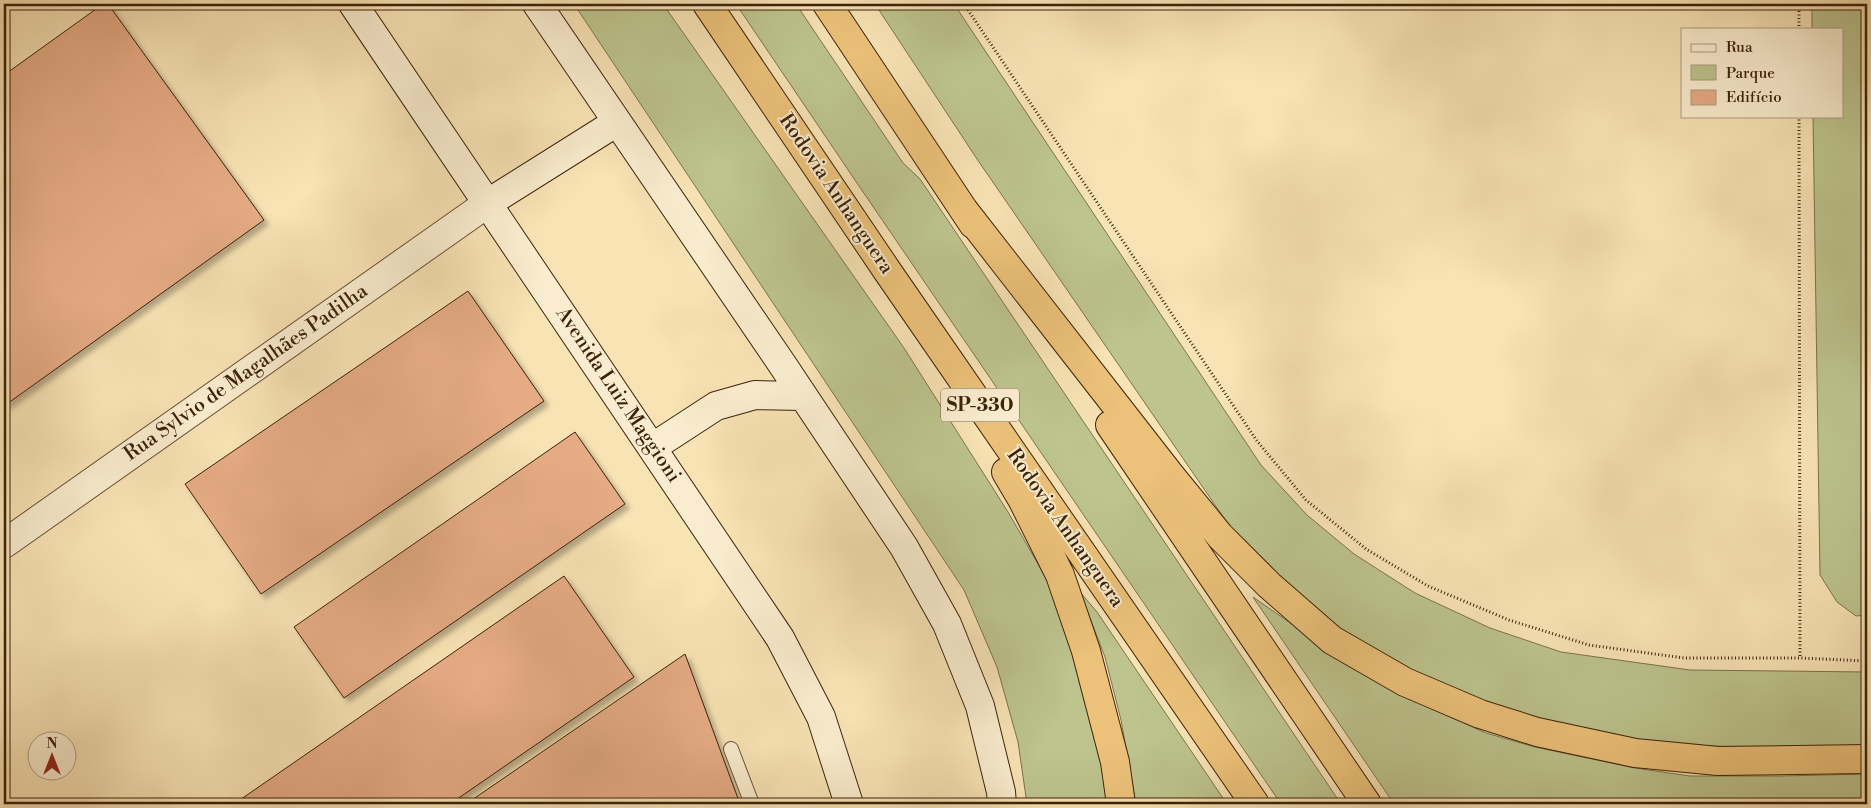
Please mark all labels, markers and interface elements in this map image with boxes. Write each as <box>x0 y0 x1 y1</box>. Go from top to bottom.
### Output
legend <box>1681 28 1844 118</box>
text: Rua <box>1726 38 1753 57</box>
text: Parque <box>1726 64 1775 83</box>
text: Edifício <box>1726 88 1782 107</box>
street label: Rodovia Anhanguera <box>773 109 899 280</box>
street label: Rua Sylvio de Magalhães Padilha <box>119 279 373 467</box>
street label: Avenida Luiz Maggioni <box>549 302 686 488</box>
road number: SP-330 <box>941 388 1019 422</box>
street label: Rodovia Anhanguera <box>1001 444 1130 613</box>
north arrow <box>28 730 78 780</box>
text: N <box>46 735 58 753</box>

